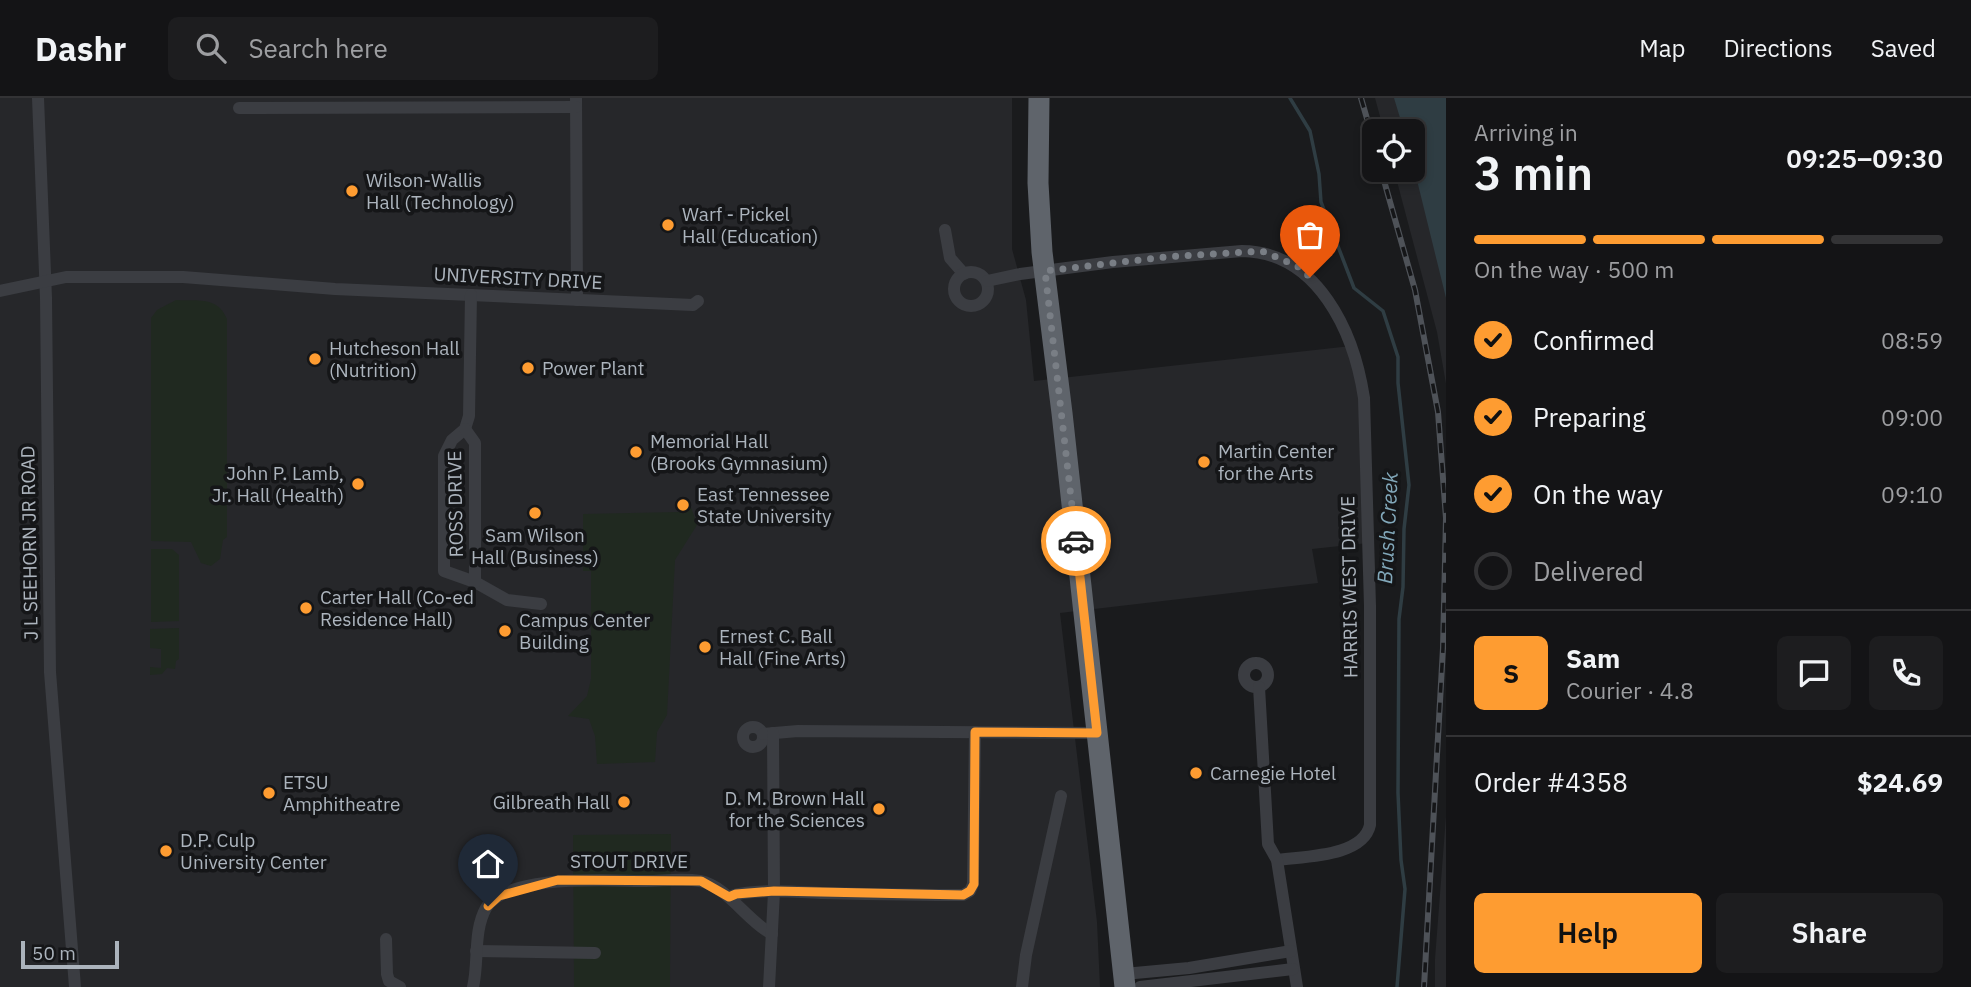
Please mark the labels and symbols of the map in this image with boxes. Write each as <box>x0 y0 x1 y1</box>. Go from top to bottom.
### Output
place label: Wilson-Wallis Hall (Technology) <box>366 168 515 214</box>
marker: Wilson-Wallis Hall (Technology) <box>344 183 360 199</box>
place label: Warf - Pickel Hall (Education) <box>682 202 818 248</box>
pin <box>1280 205 1340 277</box>
marker: Warf - Pickel Hall (Education) <box>660 217 676 233</box>
street label: UNIVERSITY DRIVE <box>433 262 603 294</box>
place label: Hutcheson Hall (Nutrition) <box>329 336 460 382</box>
marker: Hutcheson Hall (Nutrition) <box>307 351 323 367</box>
place label: Power Plant <box>542 356 644 380</box>
marker: Power Plant <box>520 360 536 376</box>
place label: Memorial Hall (Brooks Gymnasium) <box>650 429 828 475</box>
place label: Martin Center for the Arts <box>1218 439 1334 485</box>
marker: Memorial Hall (Brooks Gymnasium) <box>628 444 644 460</box>
street label: J L SEEHORN JR ROAD <box>15 445 43 641</box>
street label: ROSS DRIVE <box>442 450 468 558</box>
marker: Martin Center for the Arts <box>1196 454 1212 470</box>
place label: John P. Lamb, Jr. Hall (Health) <box>212 461 344 507</box>
water label: Brush Creek <box>1370 470 1404 585</box>
marker: John P. Lamb, Jr. Hall (Health) <box>350 476 366 492</box>
place label: East Tennessee State University <box>697 482 832 528</box>
street label: HARRIS WEST DRIVE <box>1335 496 1363 678</box>
marker: East Tennessee State University <box>675 497 691 513</box>
marker: Sam Wilson Hall (Business) <box>527 505 543 521</box>
courier <box>1041 506 1111 576</box>
place label: Sam Wilson Hall (Business) <box>471 523 599 569</box>
place label: Carter Hall (Co-ed Residence Hall) <box>320 585 474 631</box>
marker: Carter Hall (Co-ed Residence Hall) <box>298 600 314 616</box>
place label: Campus Center Building <box>519 608 650 654</box>
marker: Campus Center Building <box>497 623 513 639</box>
place label: Ernest C. Ball Hall (Fine Arts) <box>719 624 846 670</box>
marker: Ernest C. Ball Hall (Fine Arts) <box>697 639 713 655</box>
place label: Carnegie Hotel <box>1210 761 1336 785</box>
marker: Carnegie Hotel <box>1188 765 1204 781</box>
place label: ETSU Amphitheatre <box>283 770 400 816</box>
marker: ETSU Amphitheatre <box>261 785 277 801</box>
place label: D. M. Brown Hall for the Sciences <box>725 786 865 832</box>
place label: Gilbreath Hall <box>493 790 610 814</box>
marker: Gilbreath Hall <box>616 794 632 810</box>
marker: D. M. Brown Hall for the Sciences <box>871 801 887 817</box>
place label: D.P. Culp University Center <box>180 828 327 874</box>
pin <box>458 834 518 906</box>
marker: D.P. Culp University Center <box>158 843 174 859</box>
street label: STOUT DRIVE <box>570 849 688 873</box>
scale bar <box>21 938 119 970</box>

